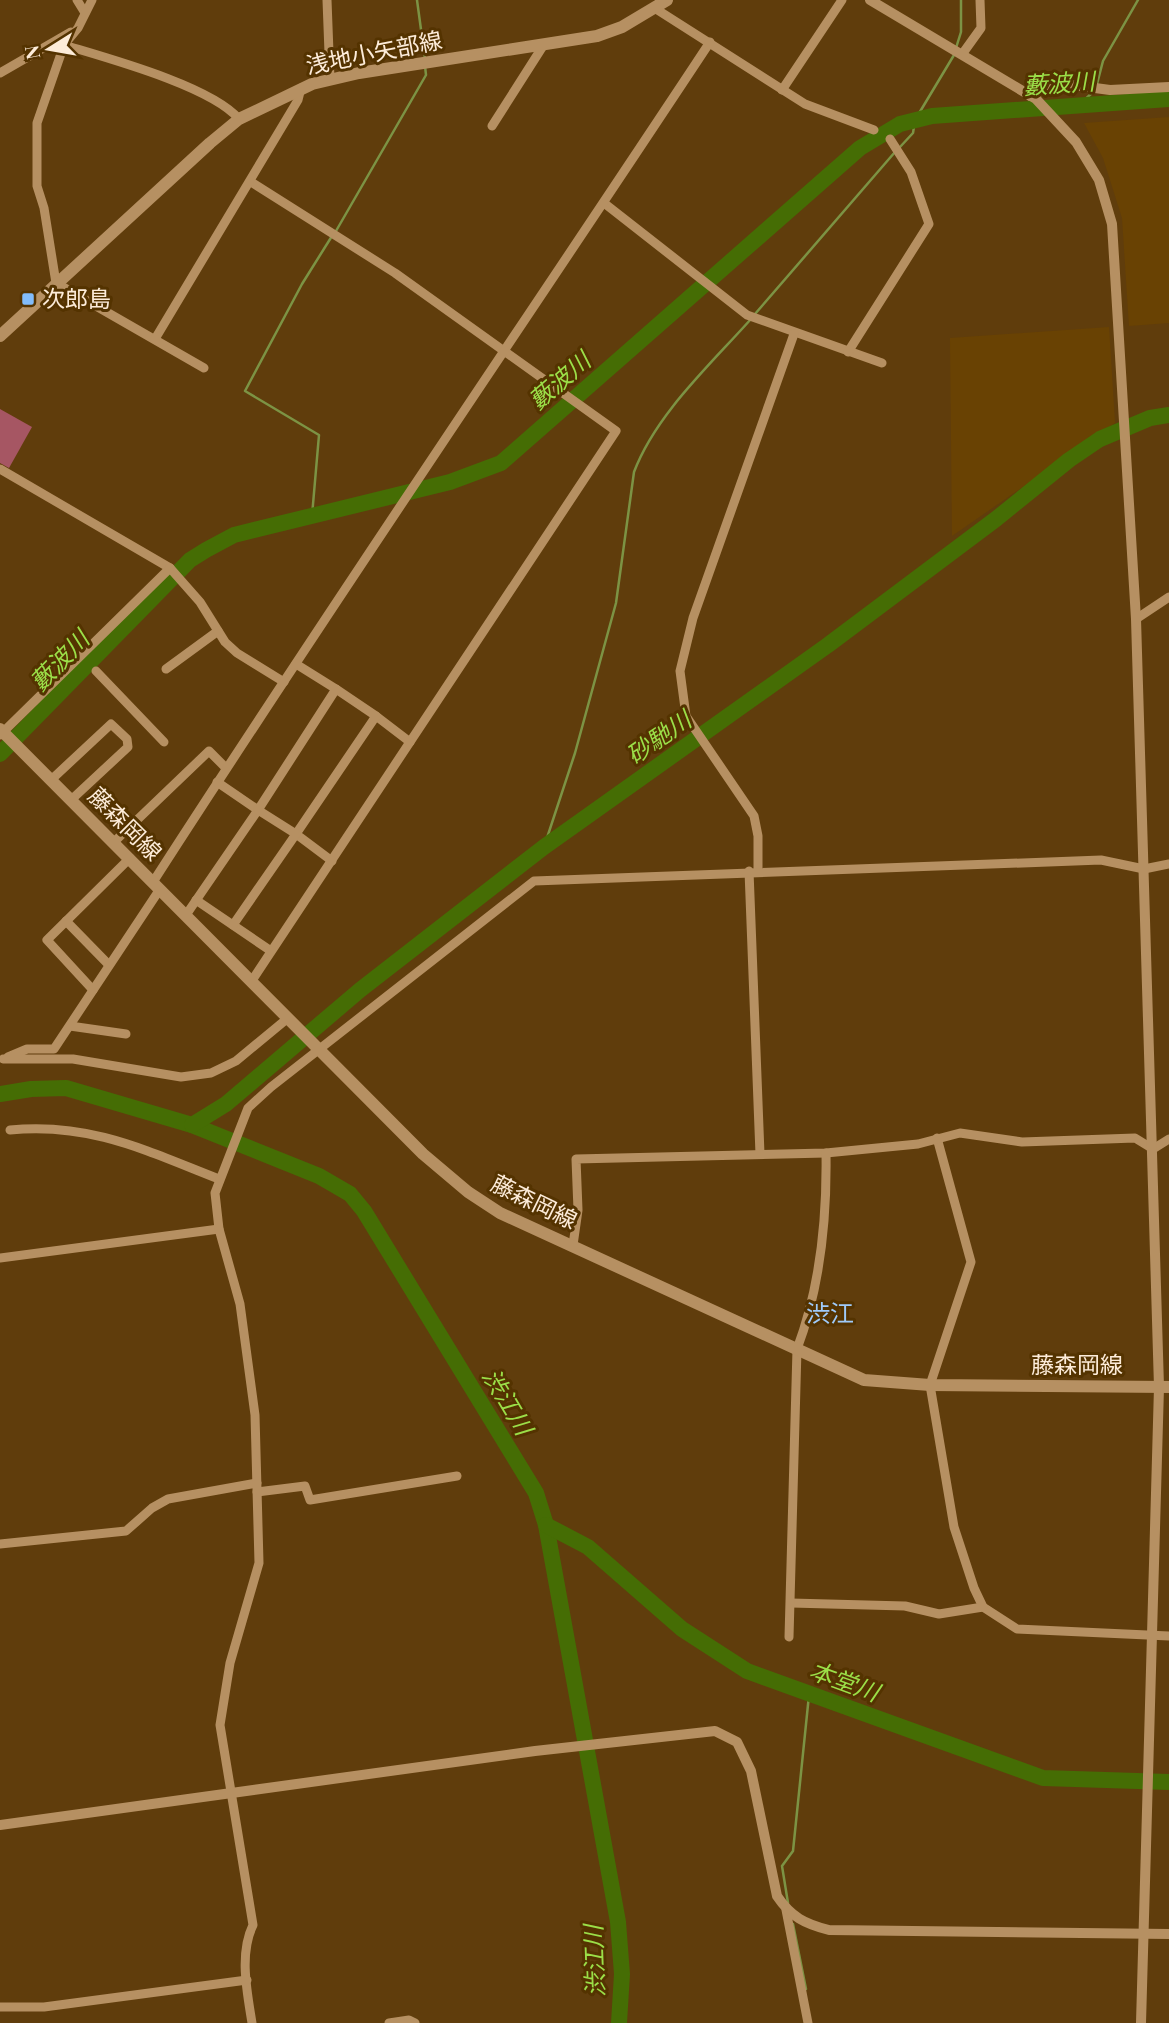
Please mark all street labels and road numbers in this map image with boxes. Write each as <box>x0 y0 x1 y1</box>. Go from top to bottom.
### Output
street label: 浅地小矢部線 <box>303 23 444 80</box>
street label: 藤森岡線 <box>83 779 170 866</box>
street label: 藤森岡線 <box>487 1167 583 1235</box>
street label: 藤森岡線 <box>1031 1348 1123 1379</box>

